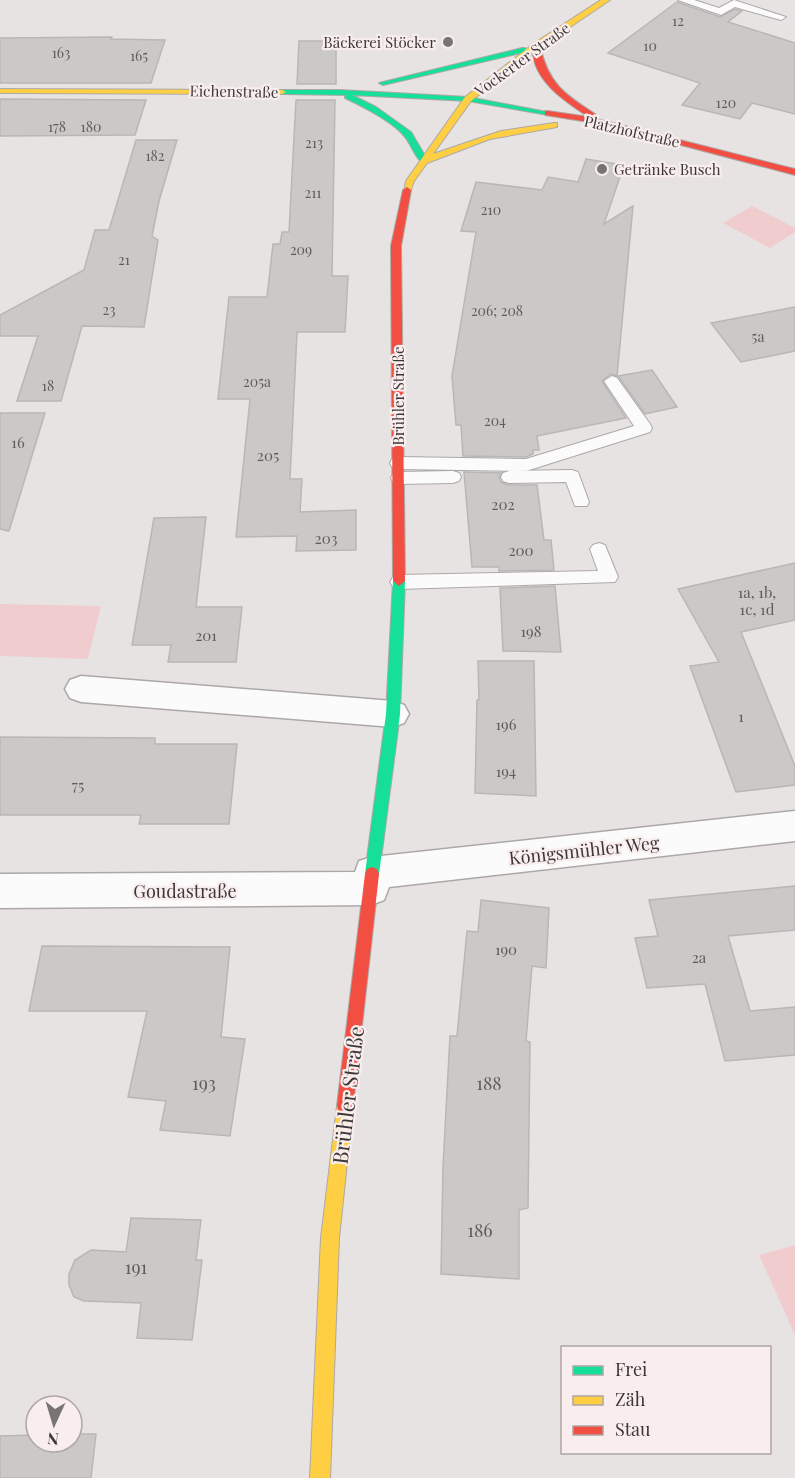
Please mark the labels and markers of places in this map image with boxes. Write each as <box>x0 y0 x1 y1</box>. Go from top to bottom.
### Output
place label: Bäckerei Stöcker <box>323 32 436 52</box>
marker: Bäckerei Stöcker <box>441 35 455 49</box>
place label: Getränke Busch <box>614 159 721 179</box>
marker: Getränke Busch <box>595 162 609 176</box>

